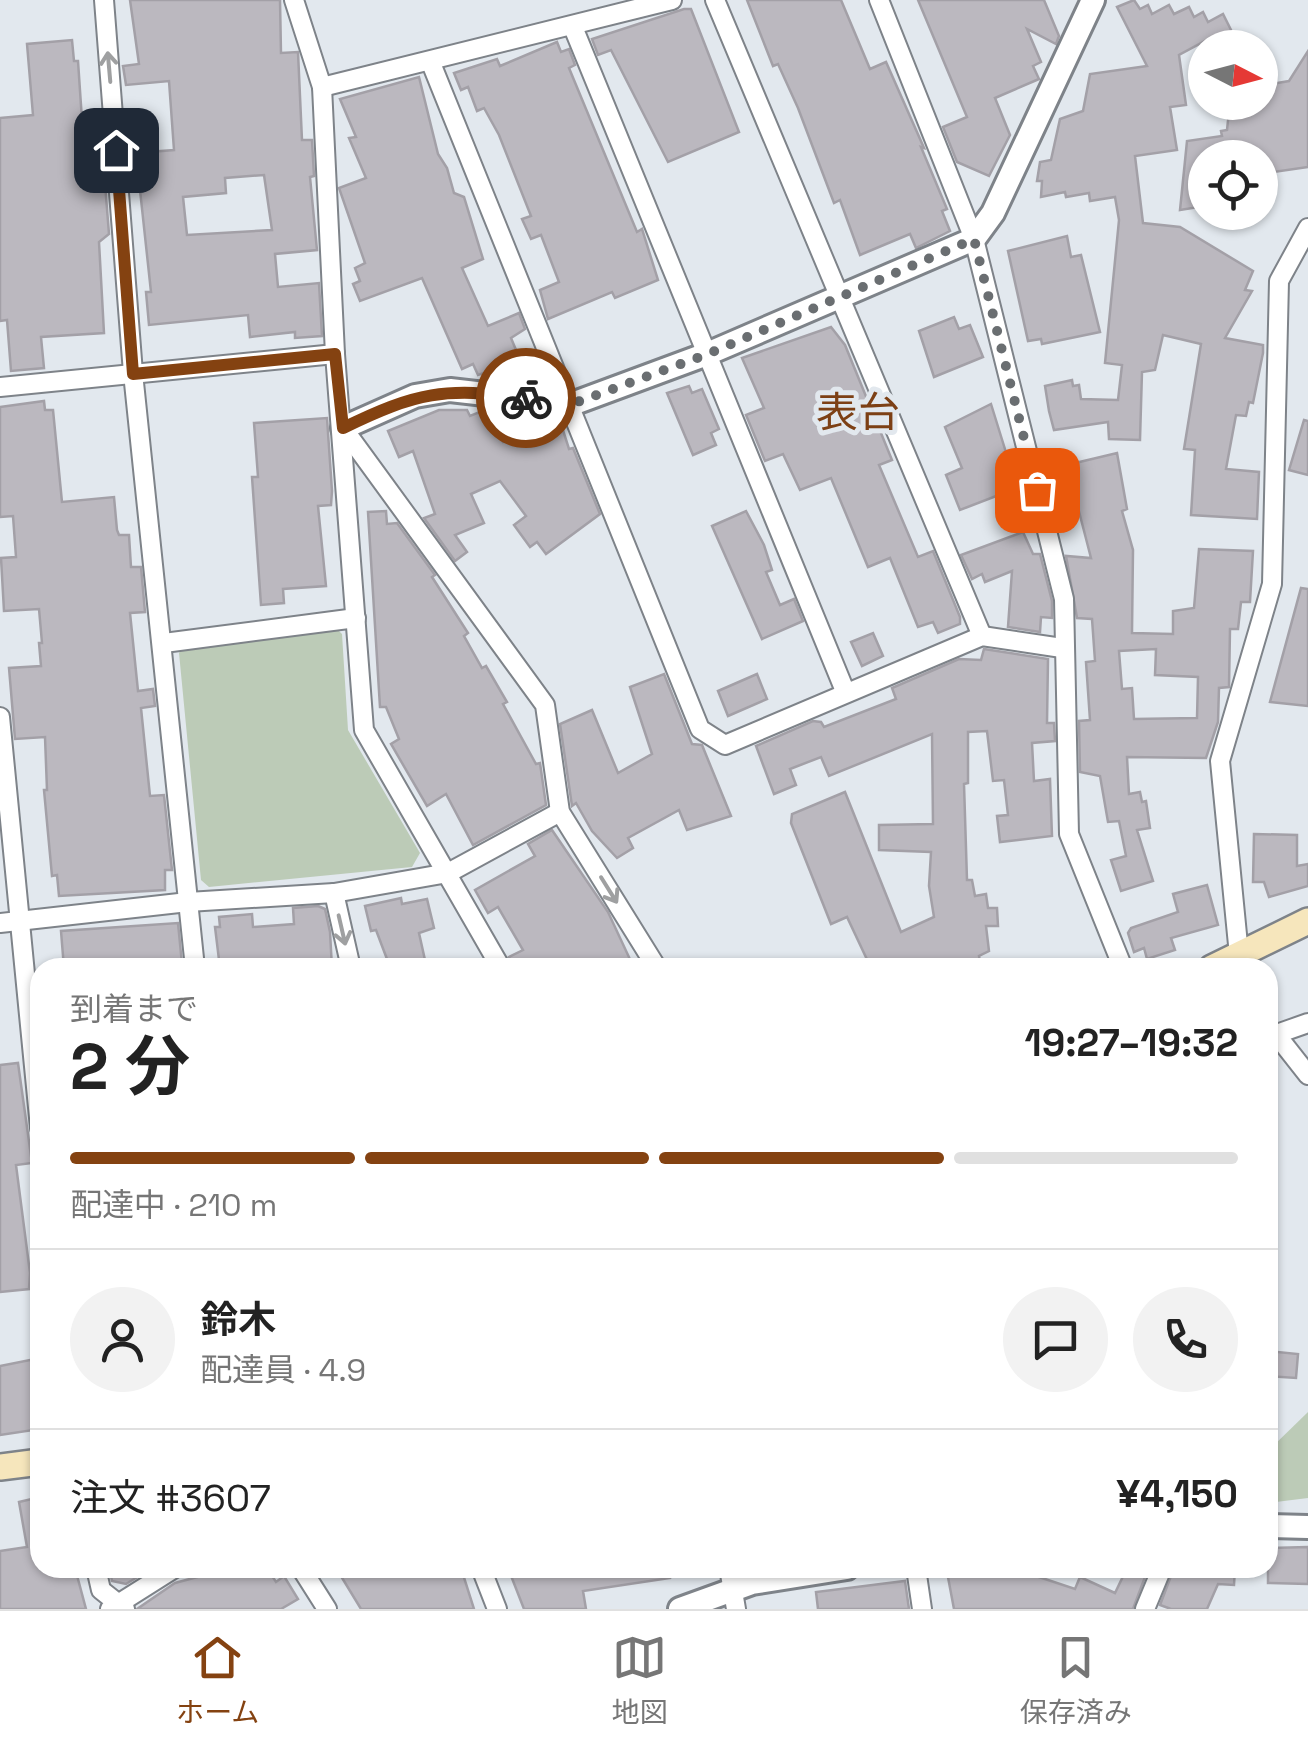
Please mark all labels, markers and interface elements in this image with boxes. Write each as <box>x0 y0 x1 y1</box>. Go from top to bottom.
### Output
north arrow <box>1188 30 1278 120</box>
map controls <box>1188 30 1278 230</box>
one-way arrow <box>99 51 118 83</box>
pin <box>74 108 159 193</box>
icon: home <box>89 123 144 178</box>
button: locate <box>1188 140 1278 230</box>
courier <box>476 348 576 448</box>
icon: bike <box>499 371 554 426</box>
district label: 表台 <box>816 386 900 439</box>
pin <box>995 448 1080 533</box>
icon: bag <box>1010 463 1065 518</box>
one-way arrow <box>598 875 619 904</box>
one-way arrow <box>334 913 352 945</box>
text: 到着まで <box>70 989 198 1029</box>
text: 19:27–19:32 <box>1025 1019 1238 1067</box>
text: 2 分 <box>70 1025 190 1108</box>
text: 配達中 · 210 m <box>70 1185 277 1225</box>
button: person <box>70 1287 175 1392</box>
button: chat <box>1003 1287 1108 1392</box>
button: phone <box>1133 1287 1238 1392</box>
text: 鈴木 <box>200 1296 276 1344</box>
text: 配達員 · 4.9 <box>200 1350 366 1390</box>
text: ¥4,150 <box>1116 1470 1238 1518</box>
text: 注文 #3607 <box>70 1474 271 1522</box>
tab: ホーム <box>176 1630 259 1730</box>
tab: 地図 <box>612 1630 668 1730</box>
tab: 保存済み <box>1020 1630 1132 1730</box>

